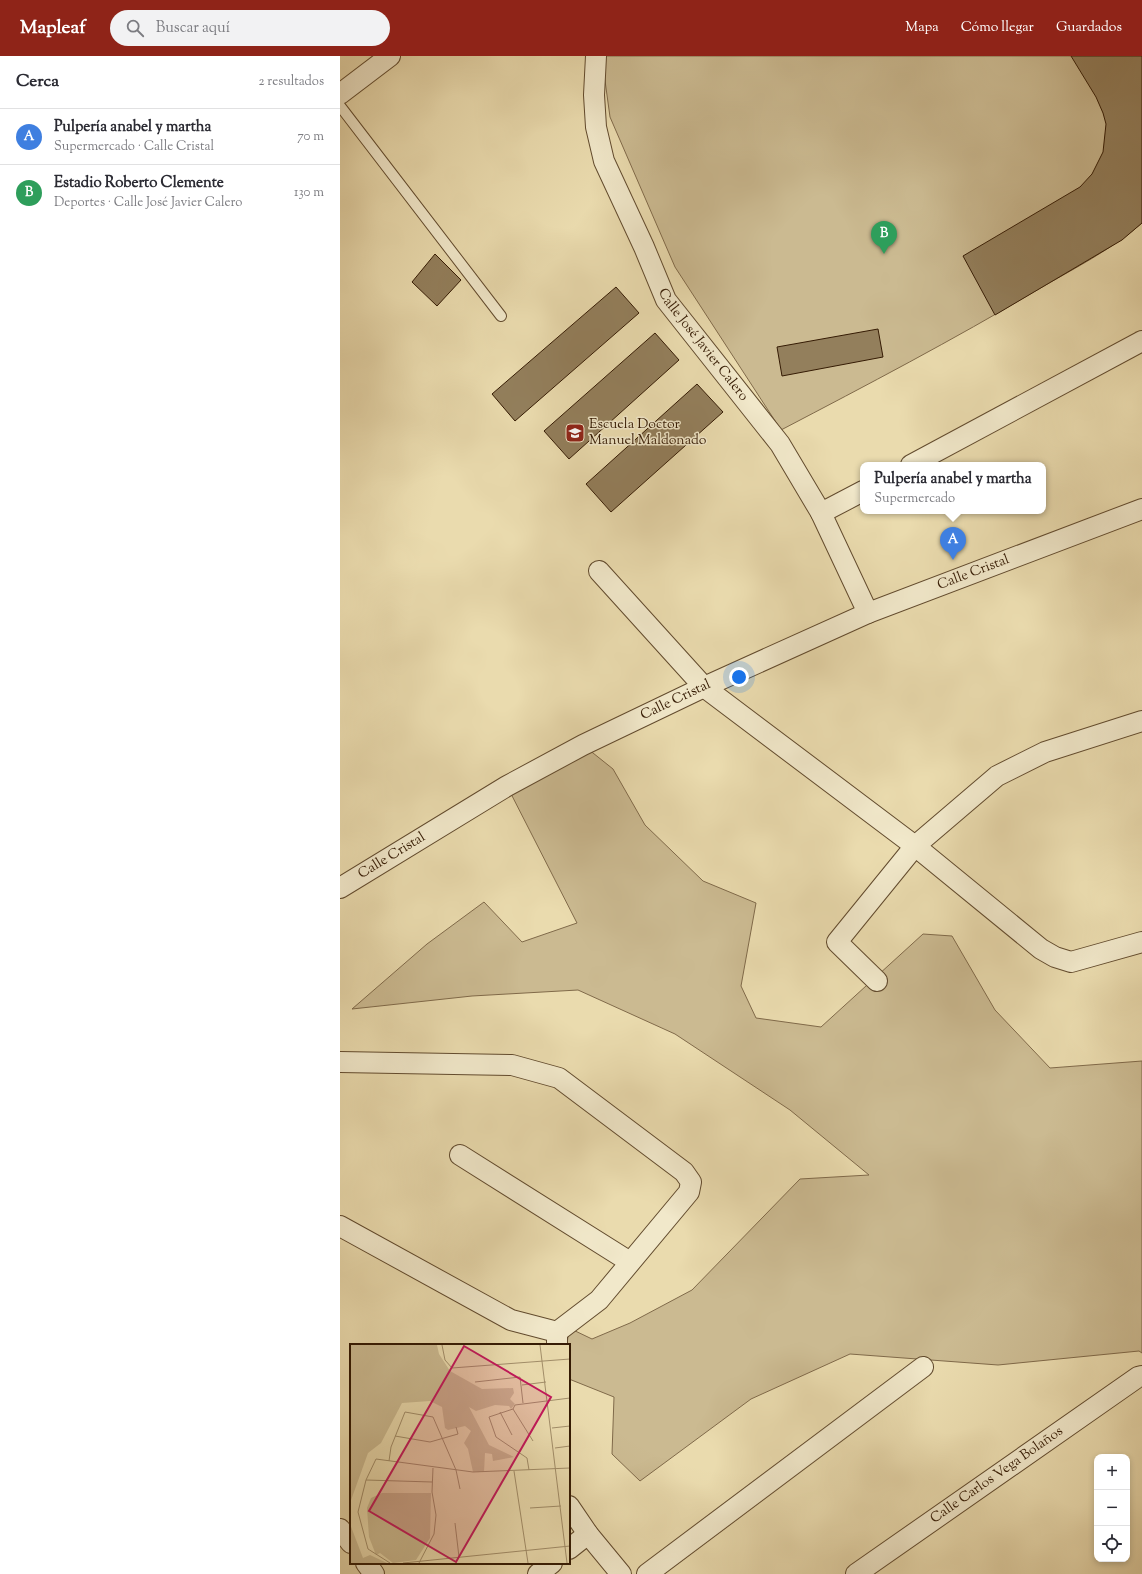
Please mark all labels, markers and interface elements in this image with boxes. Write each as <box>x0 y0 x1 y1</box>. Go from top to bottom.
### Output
search box <box>110 10 390 46</box>
text: Mapleaf <box>20 15 86 42</box>
icon: search <box>124 17 146 39</box>
text: Buscar aquí <box>156 18 230 39</box>
text: Mapa <box>905 18 939 38</box>
text: Cómo llegar <box>961 18 1034 38</box>
text: Guardados <box>1056 18 1122 38</box>
text: Cerca <box>16 70 59 94</box>
text: 2 resultados <box>258 73 324 91</box>
text: Pulpería anabel y martha <box>54 117 212 138</box>
text: A <box>24 128 34 146</box>
text: 70 m <box>297 128 324 146</box>
text: Supermercado · Calle Cristal <box>54 138 214 156</box>
text: Estadio Roberto Clemente <box>54 173 224 194</box>
text: B <box>25 184 33 202</box>
text: 130 m <box>294 184 324 202</box>
text: Deportes · Calle José Javier Calero <box>54 194 242 212</box>
pin: B <box>871 221 897 254</box>
street label: Calle José Javier Calero <box>652 285 753 406</box>
place label: Escuela Doctor Manuel Maldonado <box>589 415 707 451</box>
school or university icon: Escuela Doctor Manuel Maldonado <box>564 422 586 444</box>
popup <box>860 462 1046 514</box>
text: Pulpería anabel y martha <box>874 469 1032 490</box>
text: Supermercado <box>874 490 955 508</box>
pin: A <box>940 527 966 560</box>
street label: Calle Cristal <box>935 550 1013 596</box>
your location <box>729 667 749 687</box>
street label: Calle Cristal <box>637 675 714 726</box>
street label: Calle Cristal <box>355 828 430 884</box>
inset map <box>350 1344 570 1564</box>
street label: Calle Carlos Vega Bolaños <box>926 1422 1068 1529</box>
map controls <box>1094 1454 1130 1562</box>
button: + <box>1094 1454 1130 1490</box>
button: − <box>1094 1490 1130 1526</box>
button: locate <box>1094 1526 1130 1562</box>

